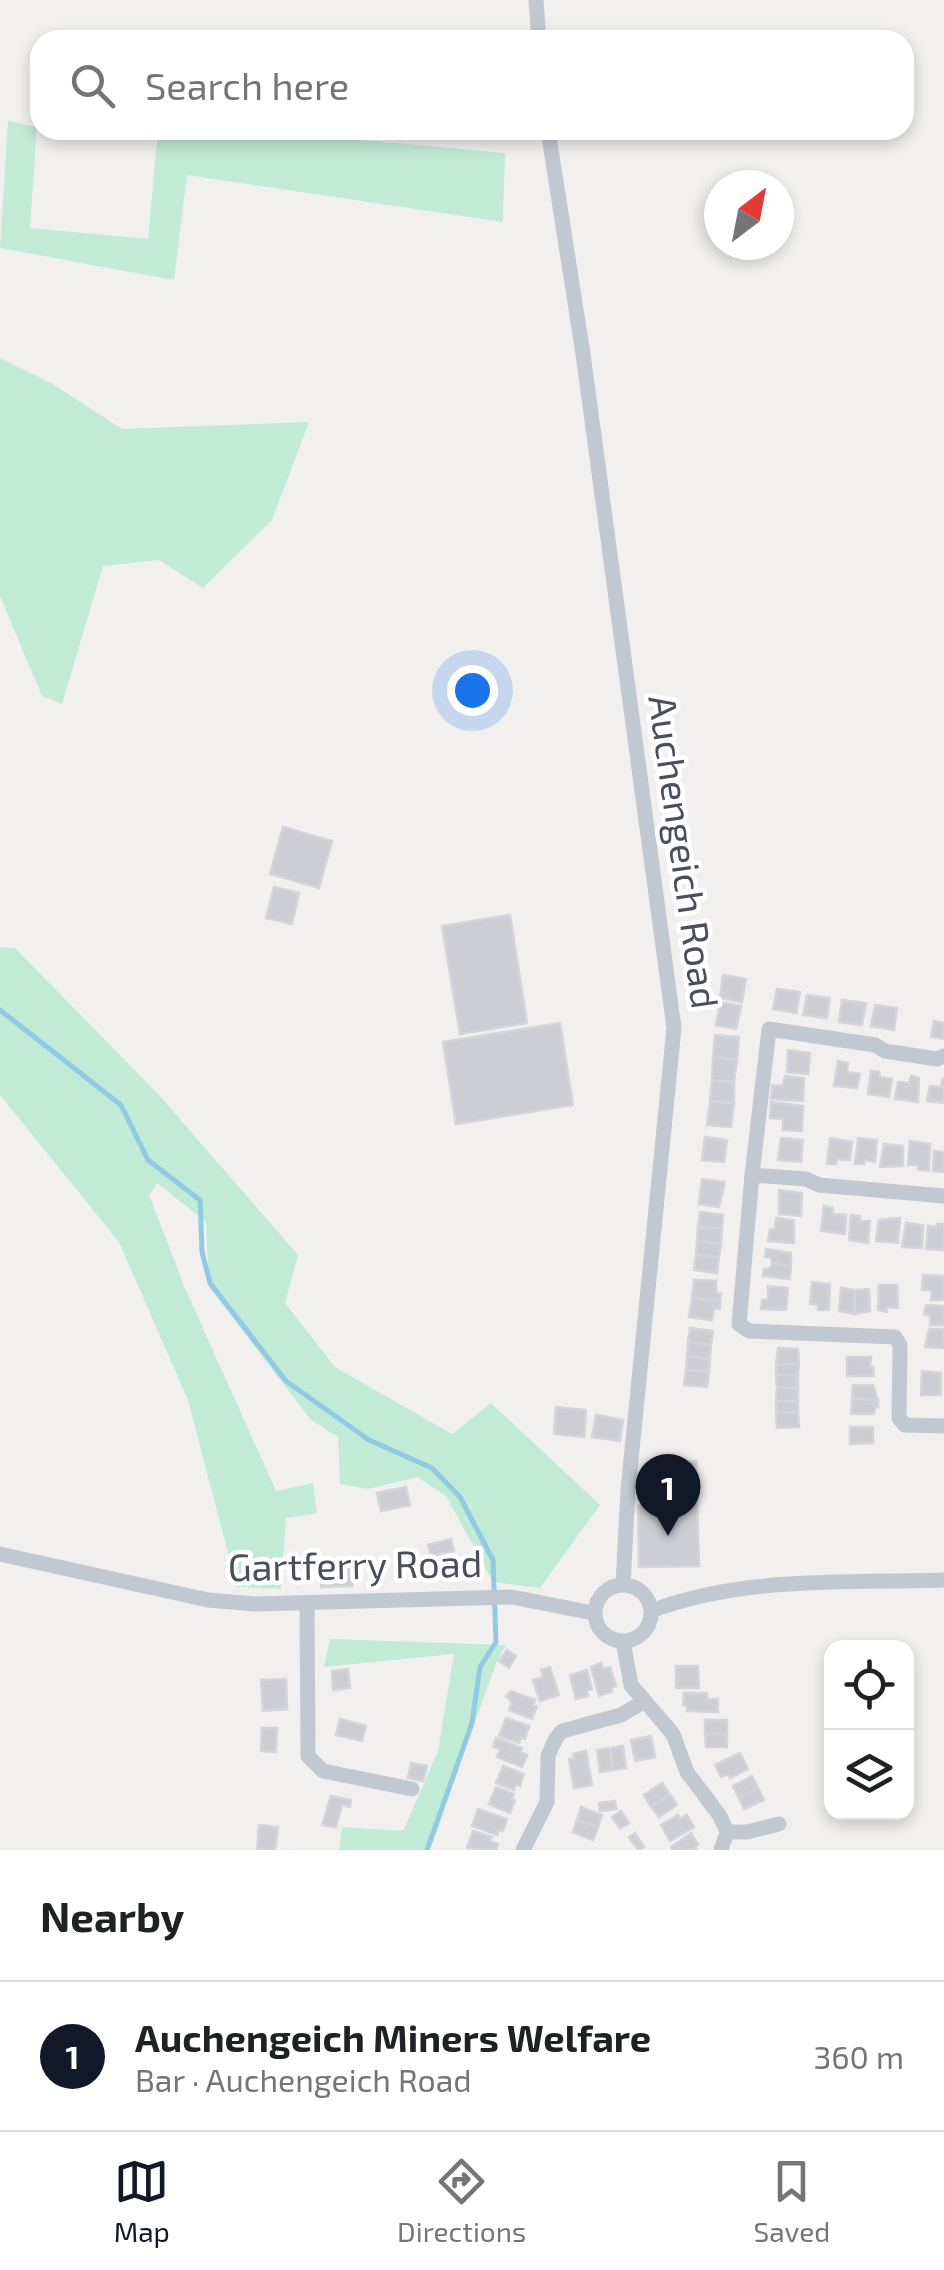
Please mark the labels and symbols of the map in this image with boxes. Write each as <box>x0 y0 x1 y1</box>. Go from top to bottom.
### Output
north arrow <box>704 170 794 260</box>
your location <box>447 665 498 716</box>
street label: Auchengeich Road <box>640 692 730 1011</box>
pin: 1 <box>636 1454 700 1536</box>
street label: Gartferry Road <box>227 1539 483 1589</box>

